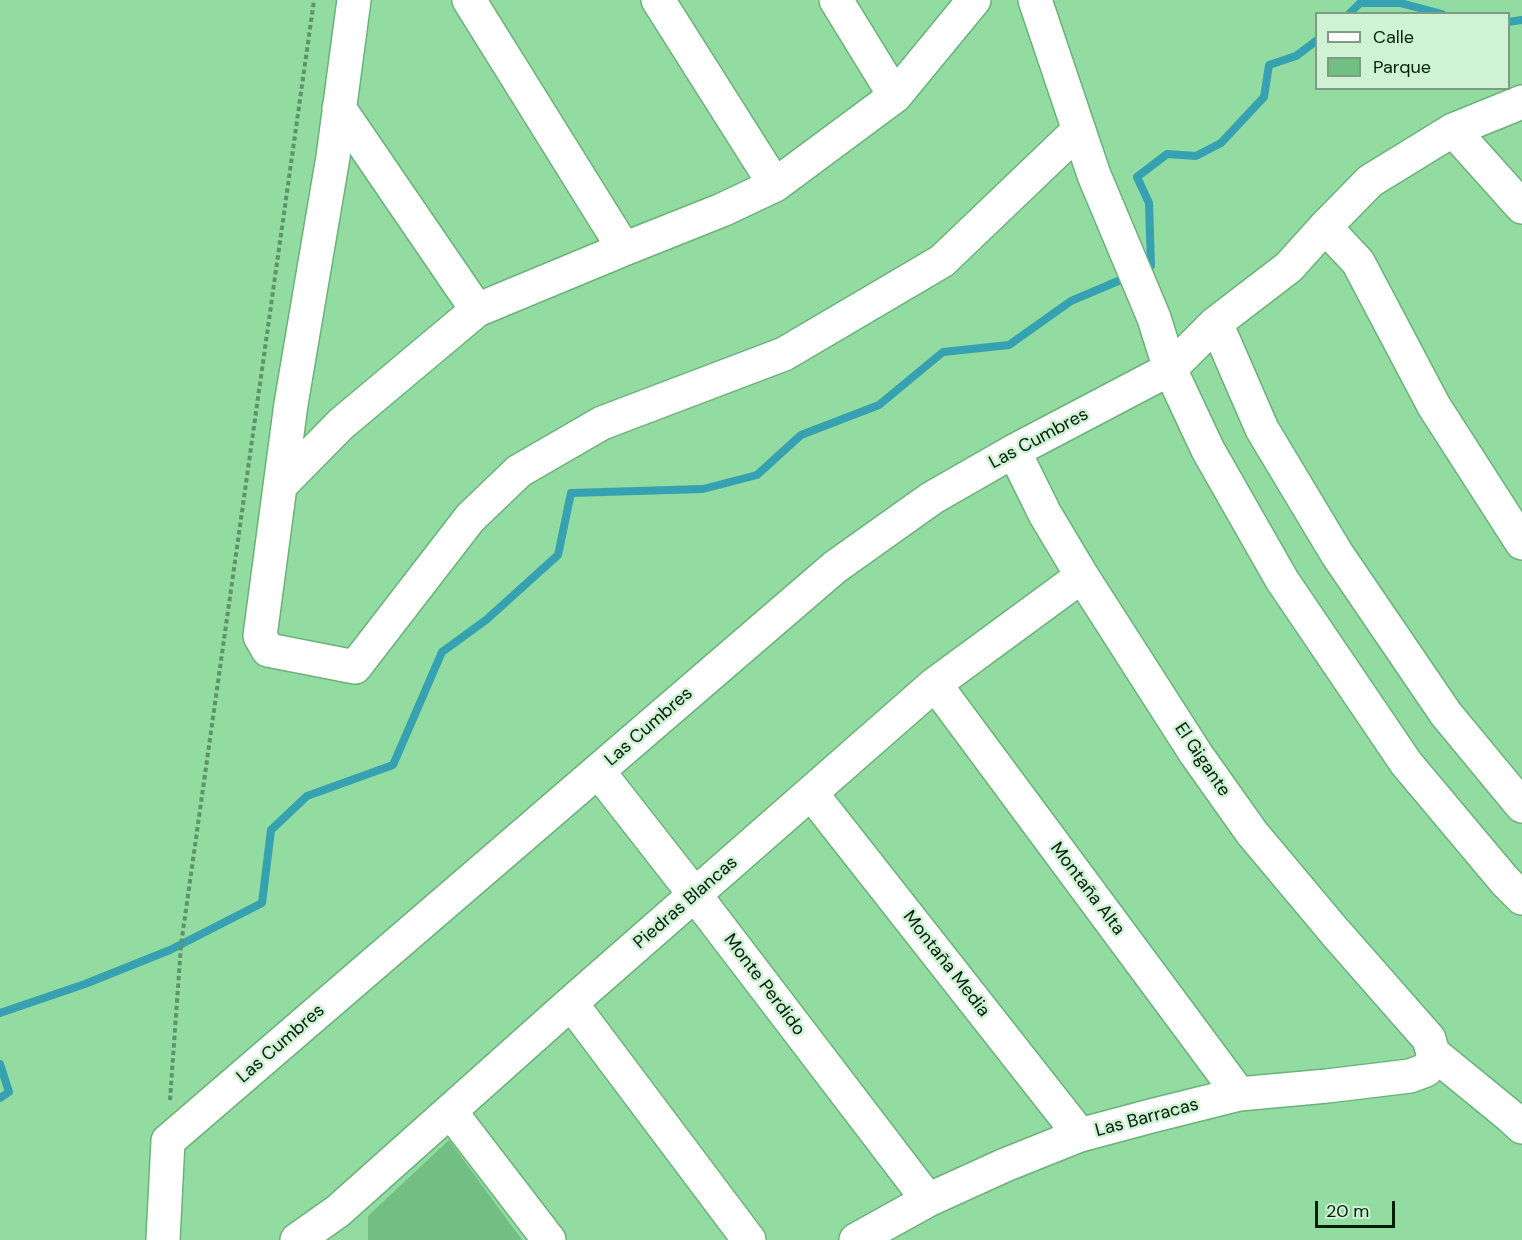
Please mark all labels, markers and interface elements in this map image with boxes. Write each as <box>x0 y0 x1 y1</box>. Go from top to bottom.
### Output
legend <box>1315 12 1510 90</box>
text: Calle <box>1373 25 1414 49</box>
text: Parque <box>1373 55 1431 79</box>
street label: Las Cumbres <box>986 404 1092 474</box>
street label: Las Cumbres <box>601 683 697 771</box>
street label: El Gigante <box>1170 719 1234 801</box>
street label: Montaña Alta <box>1045 838 1129 940</box>
street label: Piedras Blancas <box>630 852 742 954</box>
street label: Montaña Media <box>898 907 994 1021</box>
street label: Monte Perdido <box>719 930 809 1040</box>
street label: Las Cumbres <box>233 1000 329 1088</box>
street label: Las Barracas <box>1093 1094 1201 1142</box>
scale bar <box>1318 1189 1398 1227</box>
text: 20 m <box>1326 1199 1369 1223</box>

